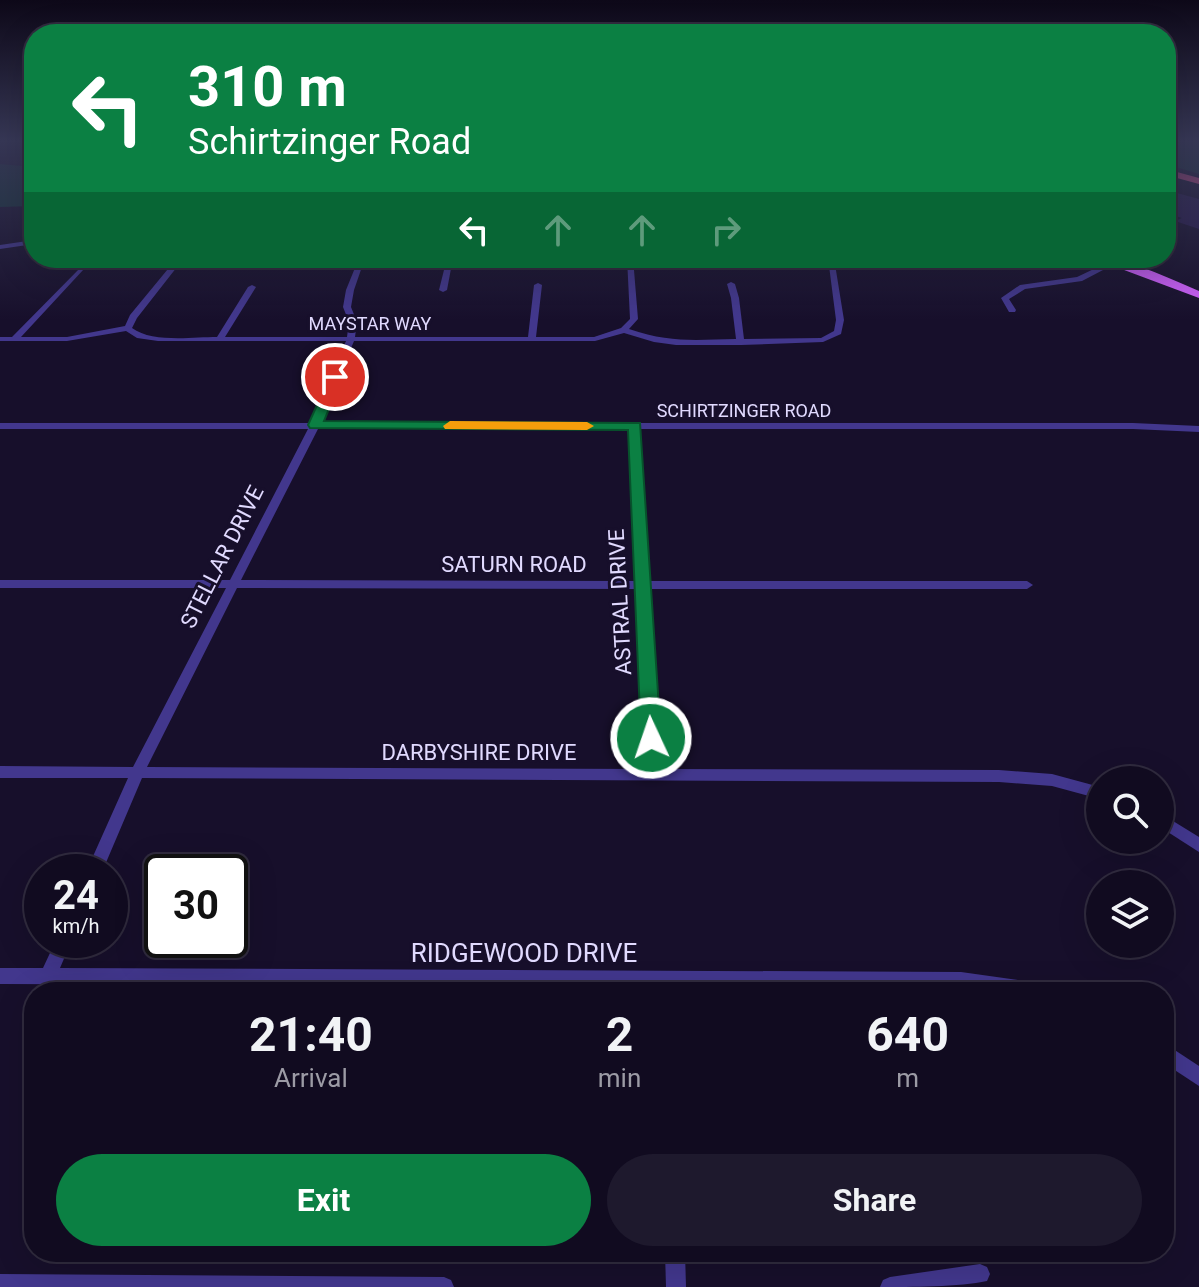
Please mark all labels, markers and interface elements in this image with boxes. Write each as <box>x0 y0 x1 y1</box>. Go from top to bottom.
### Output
text: 310 m <box>188 54 347 120</box>
icon: left <box>56 56 160 160</box>
text: Schirtzinger Road <box>188 121 471 163</box>
icon: left <box>452 208 496 252</box>
icon: ahead <box>536 208 580 252</box>
icon: ahead <box>620 208 664 252</box>
icon: right <box>704 208 748 252</box>
street label: MAYSTAR WAY <box>309 313 432 334</box>
pin <box>301 343 369 411</box>
icon: arrive <box>313 355 357 399</box>
street label: SCHIRTZINGER ROAD <box>657 400 831 421</box>
street label: STELLAR DRIVE <box>175 482 269 632</box>
street label: ASTRAL DRIVE <box>604 528 636 676</box>
street label: SATURN ROAD <box>441 552 587 577</box>
position arrow <box>609 696 693 780</box>
street label: DARBYSHIRE DRIVE <box>381 740 577 765</box>
map controls <box>1086 766 1174 958</box>
button: search <box>1086 766 1174 854</box>
speed limit sign: 30 <box>144 854 248 958</box>
button: layers <box>1086 870 1174 958</box>
text: 24 <box>53 872 99 919</box>
text: km/h <box>53 914 99 938</box>
street label: RIDGEWOOD DRIVE <box>411 938 637 968</box>
text: 21:40 <box>249 1006 373 1063</box>
text: 2 <box>606 1006 633 1063</box>
text: 640 <box>866 1006 949 1063</box>
text: Arrival <box>274 1063 348 1093</box>
text: min <box>598 1063 641 1093</box>
text: m <box>896 1063 919 1093</box>
button: Exit <box>56 1154 591 1246</box>
button: Share <box>607 1154 1142 1246</box>

